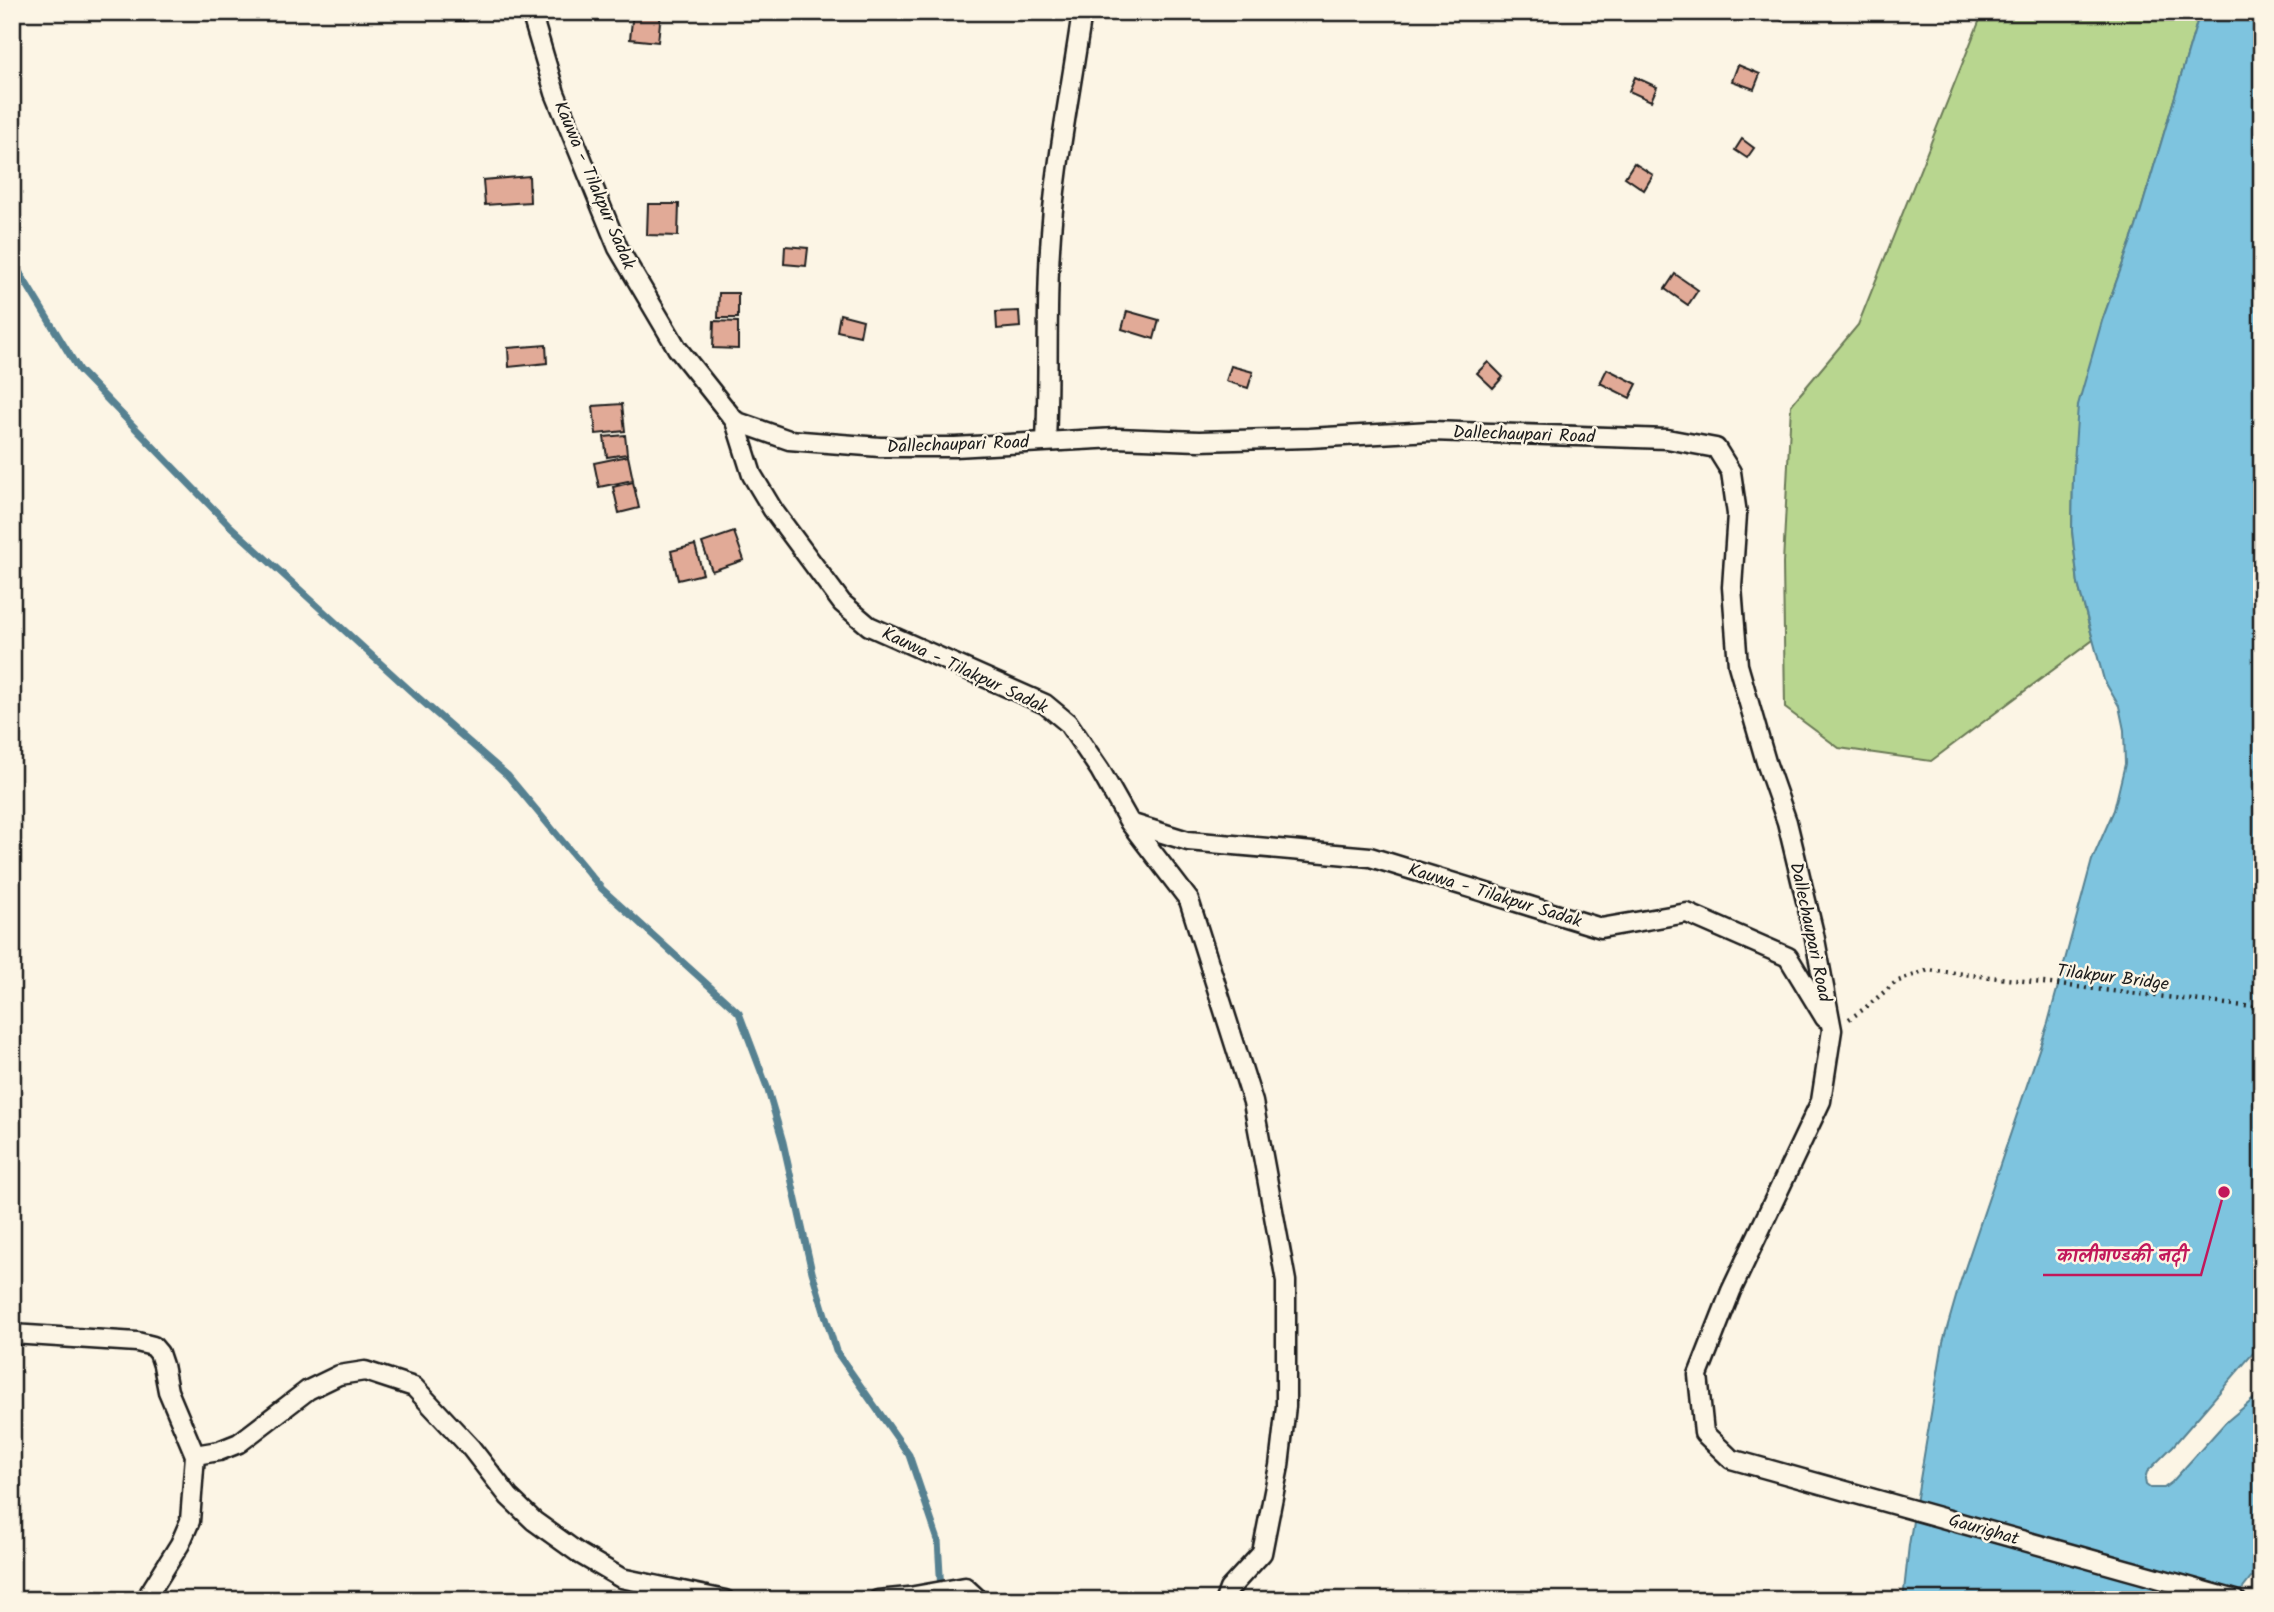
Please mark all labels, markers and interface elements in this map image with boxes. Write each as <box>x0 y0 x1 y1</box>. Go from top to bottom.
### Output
street label: Kauwa - Tilakpur Sadak <box>545 97 642 275</box>
street label: Dallechaupari Road <box>1452 419 1597 453</box>
street label: Dallechaupari Road <box>886 428 1031 462</box>
street label: Kauwa - Tilakpur Sadak <box>876 620 1053 723</box>
street label: Kauwa - Tilakpur Sadak <box>1404 856 1586 937</box>
street label: Dallechaupari Road <box>1781 860 1839 1006</box>
street label: Tilakpur Bridge <box>2055 957 2171 1000</box>
callout: कालीगण्डकी नदी <box>2043 1235 2201 1275</box>
text: कालीगण्डकी नदी <box>2057 1242 2191 1272</box>
street label: Gaurighat <box>1945 1507 2023 1555</box>

